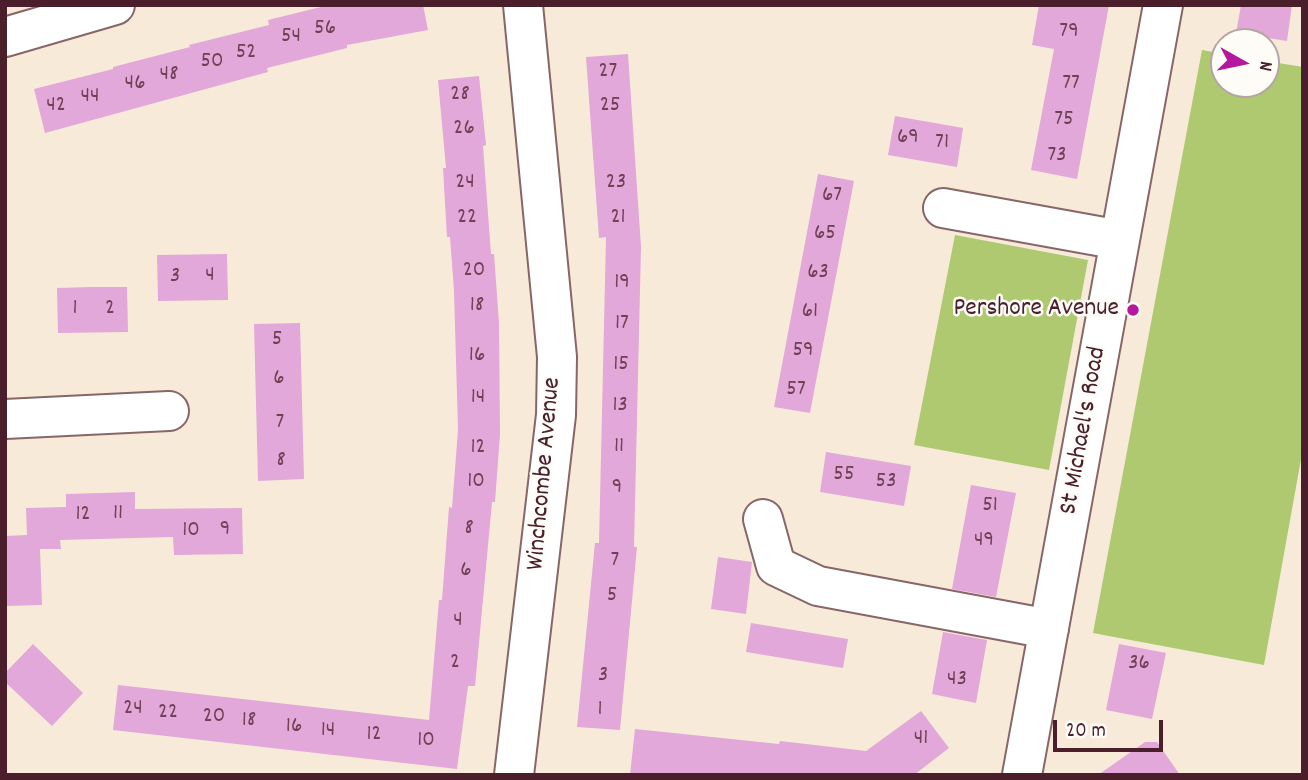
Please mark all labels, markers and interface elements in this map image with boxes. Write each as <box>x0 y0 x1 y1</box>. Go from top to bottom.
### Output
house number: 56 <box>314 16 336 44</box>
house number: 79 <box>1059 19 1079 47</box>
house number: 54 <box>281 24 301 52</box>
north arrow <box>1210 28 1280 98</box>
house number: 52 <box>236 40 256 68</box>
house number: 50 <box>200 49 224 77</box>
house number: 27 <box>599 59 617 87</box>
text: N <box>1250 59 1278 73</box>
house number: 48 <box>160 62 178 90</box>
house number: 46 <box>125 71 145 99</box>
house number: 77 <box>1062 71 1080 99</box>
house number: 28 <box>450 82 470 110</box>
house number: 44 <box>80 84 100 112</box>
house number: 42 <box>46 93 66 121</box>
house number: 25 <box>600 93 620 121</box>
house number: 75 <box>1054 107 1074 135</box>
house number: 26 <box>453 116 475 144</box>
house number: 69 <box>897 125 919 153</box>
house number: 71 <box>935 130 949 158</box>
house number: 73 <box>1047 143 1067 171</box>
house number: 24 <box>455 170 475 198</box>
house number: 23 <box>606 170 626 198</box>
house number: 67 <box>822 183 842 211</box>
house number: 22 <box>457 205 477 233</box>
house number: 21 <box>610 205 626 233</box>
house number: 65 <box>814 221 836 249</box>
house number: 20 <box>463 258 485 286</box>
house number: 63 <box>807 260 829 288</box>
house number: 4 <box>205 263 215 291</box>
house number: 3 <box>170 264 180 292</box>
house number: 19 <box>614 270 630 298</box>
house number: 18 <box>470 293 484 321</box>
place label: Pershore Avenue <box>954 294 1119 326</box>
house number: 1 <box>72 296 78 324</box>
house number: 2 <box>105 296 115 324</box>
house number: 61 <box>802 299 818 327</box>
marker: Pershore Avenue <box>1125 302 1141 318</box>
house number: 17 <box>615 311 629 339</box>
house number: 5 <box>272 327 282 355</box>
house number: 59 <box>792 338 814 366</box>
house number: 16 <box>469 343 485 371</box>
street label: St Michael's Road <box>1055 345 1115 517</box>
house number: 15 <box>613 352 629 380</box>
house number: 6 <box>273 366 285 394</box>
street label: Winchcombe Avenue <box>522 376 570 572</box>
house number: 57 <box>786 377 806 405</box>
house number: 14 <box>471 385 485 413</box>
house number: 13 <box>612 393 628 421</box>
house number: 7 <box>276 410 284 438</box>
house number: 11 <box>614 434 624 462</box>
house number: 12 <box>470 435 486 463</box>
house number: 8 <box>276 448 286 476</box>
house number: 55 <box>833 462 855 490</box>
house number: 10 <box>467 469 485 497</box>
house number: 53 <box>876 469 896 497</box>
house number: 9 <box>612 475 622 503</box>
house number: 51 <box>982 493 998 521</box>
house number: 11 <box>113 501 123 529</box>
house number: 12 <box>75 502 91 530</box>
house number: 8 <box>464 516 474 544</box>
house number: 9 <box>220 517 230 545</box>
house number: 10 <box>182 518 200 546</box>
house number: 49 <box>974 528 994 556</box>
house number: 7 <box>611 548 619 576</box>
house number: 6 <box>460 558 472 586</box>
house number: 5 <box>607 583 617 611</box>
house number: 4 <box>453 608 463 636</box>
house number: 2 <box>450 650 460 678</box>
house number: 36 <box>1128 651 1150 679</box>
house number: 3 <box>598 663 608 691</box>
house number: 43 <box>947 667 967 695</box>
house number: 24 <box>123 696 143 724</box>
house number: 1 <box>597 697 603 725</box>
house number: 22 <box>158 700 178 728</box>
house number: 20 <box>203 704 225 732</box>
scale bar <box>1056 706 1166 750</box>
house number: 18 <box>242 708 256 736</box>
house number: 16 <box>286 714 302 742</box>
text: 20 m <box>1066 717 1106 747</box>
house number: 14 <box>321 718 335 746</box>
house number: 12 <box>366 722 382 750</box>
house number: 41 <box>914 726 928 754</box>
house number: 10 <box>417 728 435 756</box>

